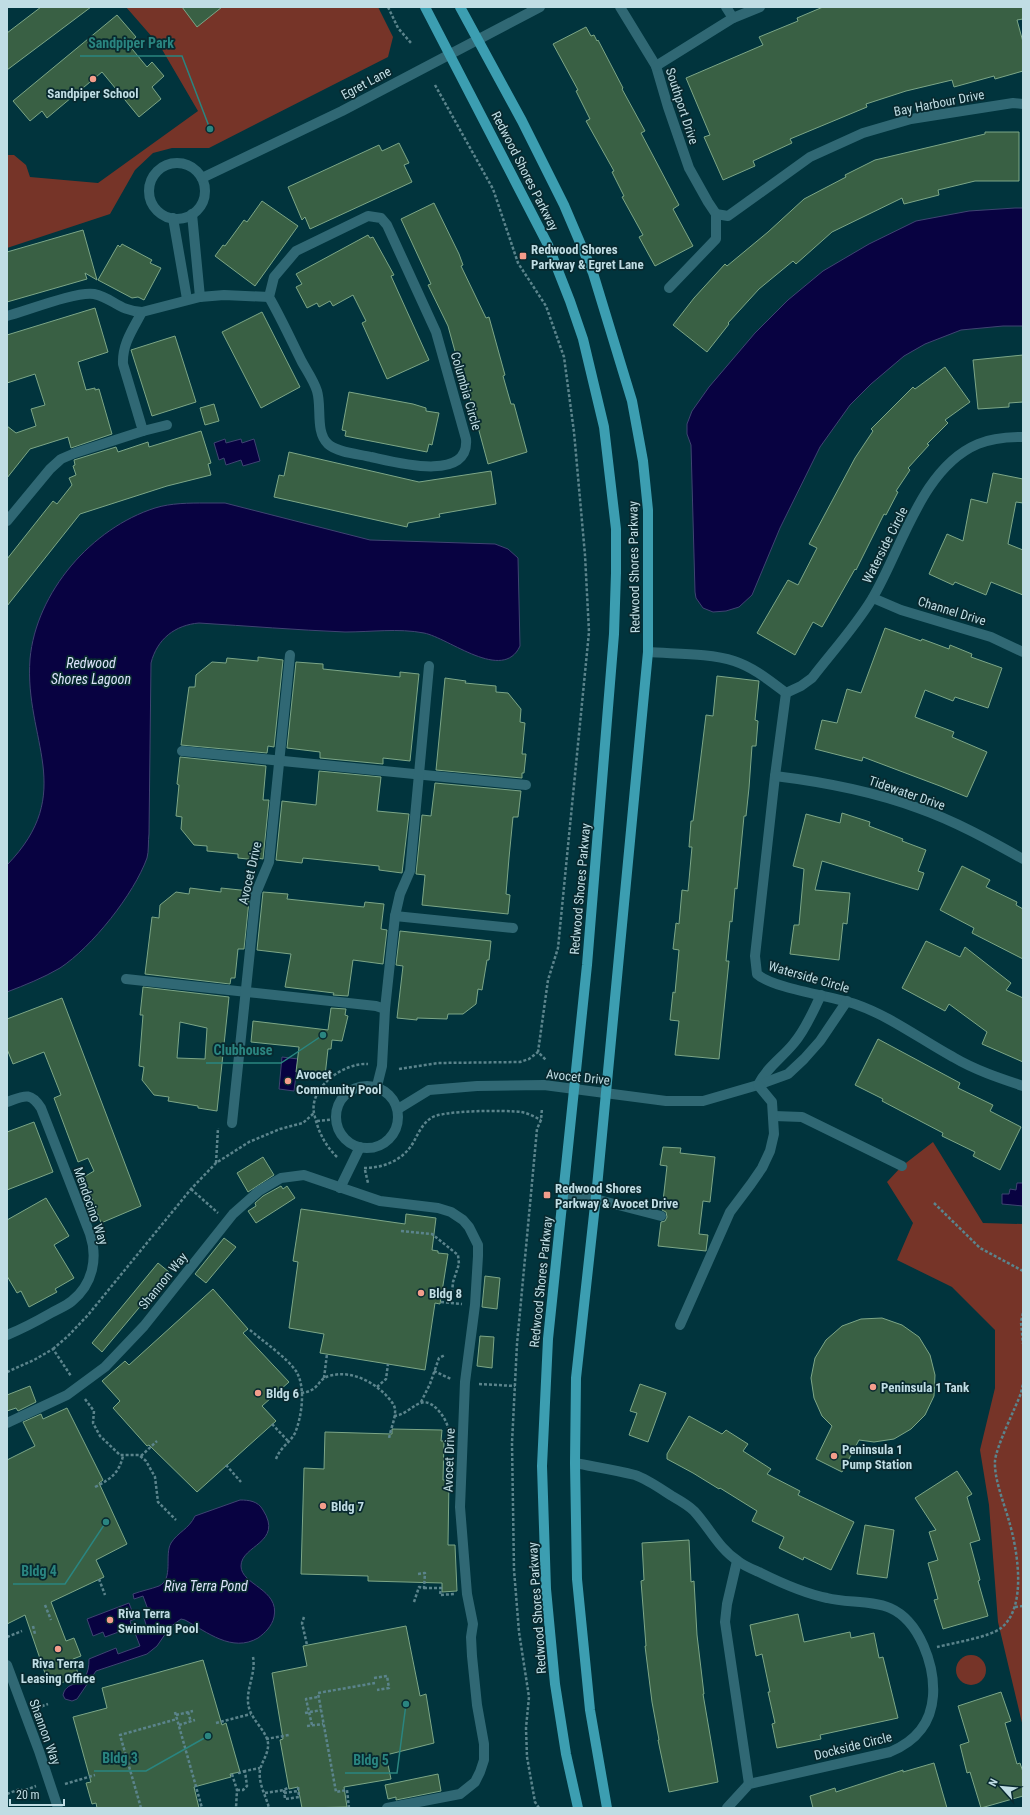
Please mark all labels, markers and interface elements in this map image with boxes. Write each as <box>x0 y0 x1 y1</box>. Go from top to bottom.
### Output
callout: Sandpiper Park <box>80 30 182 56</box>
text: Sandpiper Park <box>88 35 174 51</box>
street label: Egret Lane <box>338 64 394 102</box>
street label: Southport Drive <box>663 66 701 146</box>
marker: Sandpiper School <box>88 74 98 84</box>
place label: Sandpiper School <box>47 86 139 101</box>
street label: Bay Harbour Drive <box>892 87 986 119</box>
street label: Redwood Shores Parkway <box>488 109 562 234</box>
place label: Redwood Shores Parkway & Egret Lane <box>531 242 644 272</box>
marker: Redwood Shores Parkway & Egret Lane <box>518 251 528 261</box>
street label: Columbia Circle <box>448 350 484 432</box>
street label: Redwood Shores Parkway <box>625 500 643 633</box>
street label: Waterside Circle <box>859 504 911 586</box>
street label: Channel Drive <box>916 594 988 628</box>
water label: Redwood Shores Lagoon <box>51 655 131 687</box>
street label: Tidewater Drive <box>867 773 947 813</box>
street label: Redwood Shores Parkway <box>567 822 593 955</box>
street label: Avocet Drive <box>235 840 265 906</box>
street label: Waterside Circle <box>767 958 851 996</box>
callout: Clubhouse <box>206 1037 281 1063</box>
text: Clubhouse <box>213 1042 273 1058</box>
street label: Avocet Drive <box>545 1066 611 1088</box>
place label: Avocet Community Pool <box>296 1067 382 1097</box>
marker: Avocet Community Pool <box>283 1076 293 1086</box>
street label: Mendocino Way <box>71 1165 112 1247</box>
place label: Redwood Shores Parkway & Avocet Drive <box>555 1181 678 1211</box>
marker: Redwood Shores Parkway & Avocet Drive <box>542 1190 552 1200</box>
street label: Redwood Shores Parkway <box>527 1215 555 1348</box>
street label: Shannon Way <box>135 1249 191 1312</box>
place label: Bldg 8 <box>429 1286 462 1301</box>
marker: Bldg 8 <box>416 1288 426 1298</box>
place label: Peninsula 1 Tank <box>881 1380 970 1395</box>
marker: Peninsula 1 Tank <box>868 1382 878 1392</box>
place label: Bldg 6 <box>266 1386 300 1401</box>
marker: Bldg 6 <box>253 1388 263 1398</box>
street label: Avocet Drive <box>440 1428 458 1492</box>
place label: Peninsula 1 Pump Station <box>842 1442 912 1472</box>
marker: Peninsula 1 Pump Station <box>829 1451 839 1461</box>
place label: Bldg 7 <box>331 1499 365 1514</box>
marker: Bldg 7 <box>318 1501 328 1511</box>
street label: Redwood Shores Parkway <box>525 1541 549 1674</box>
callout: Bldg 4 <box>13 1558 65 1584</box>
text: Bldg 4 <box>21 1563 57 1579</box>
water label: Riva Terra Pond <box>164 1578 248 1594</box>
place label: Riva Terra Swimming Pool <box>118 1606 199 1636</box>
marker: Riva Terra Swimming Pool <box>105 1615 115 1625</box>
marker: Riva Terra Leasing Office <box>53 1644 63 1654</box>
place label: Riva Terra Leasing Office <box>21 1656 95 1686</box>
street label: Shannon Way <box>26 1697 64 1767</box>
street label: Dockside Circle <box>813 1729 893 1763</box>
callout: Bldg 3 <box>94 1745 146 1771</box>
callout: Bldg 5 <box>345 1747 397 1773</box>
text: Bldg 3 <box>102 1750 138 1766</box>
text: Bldg 5 <box>353 1752 389 1768</box>
north arrow <box>982 1767 1022 1807</box>
text: N <box>986 1777 1001 1789</box>
scale bar <box>10 1781 64 1807</box>
text: 20 m <box>16 1788 40 1802</box>

